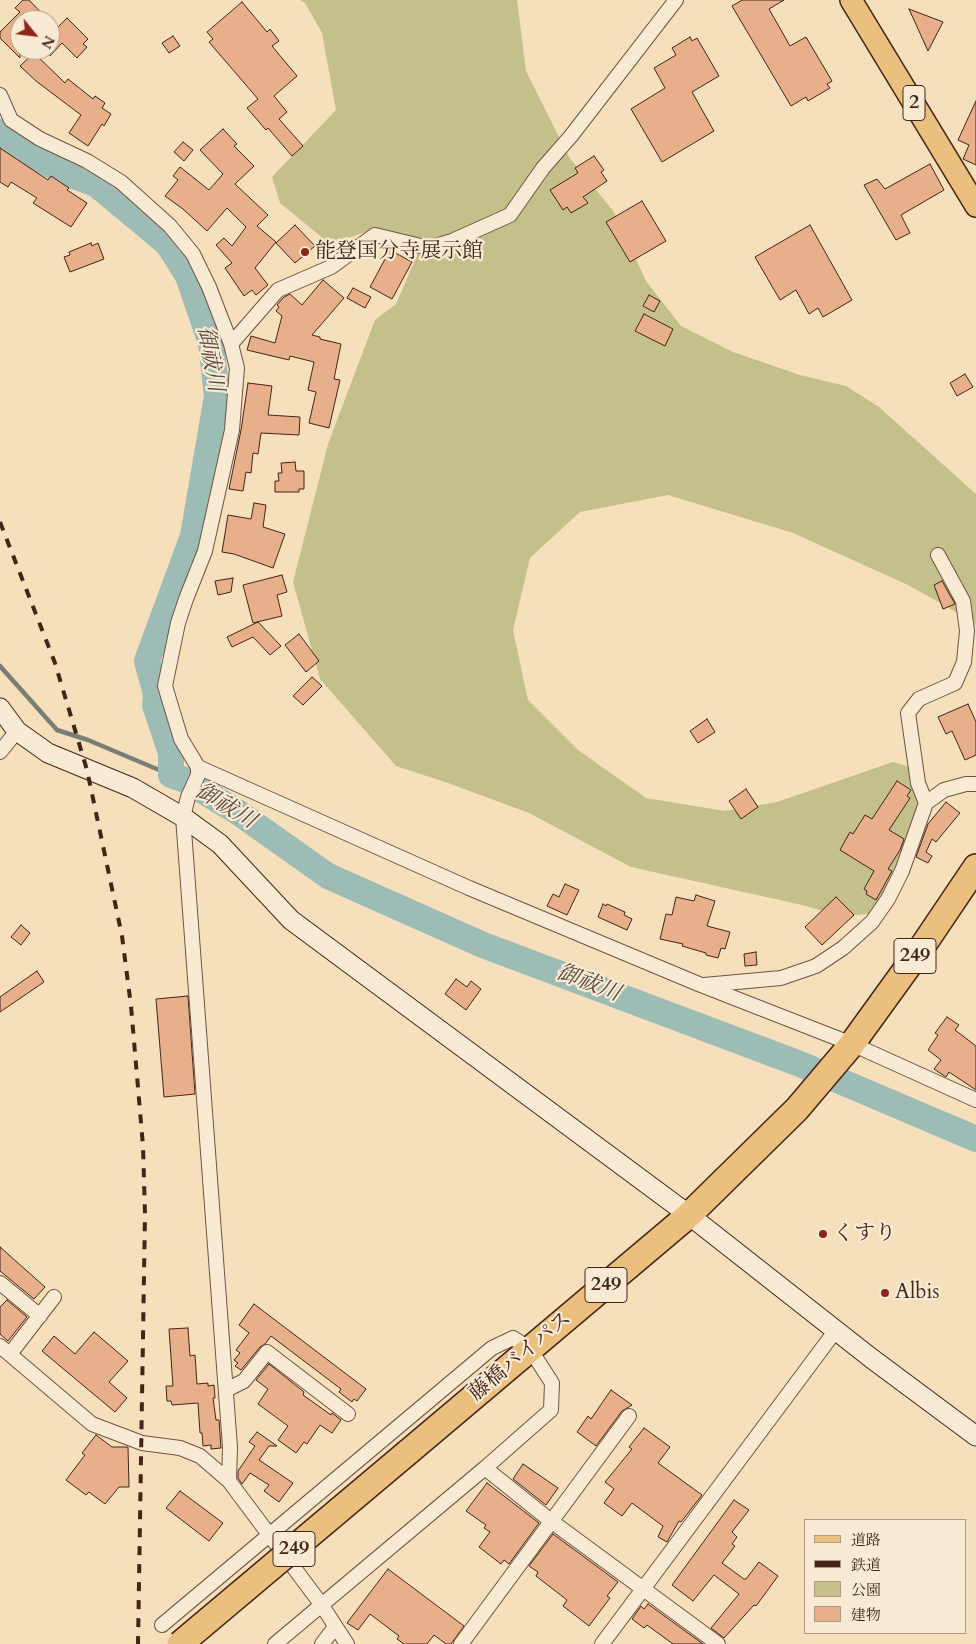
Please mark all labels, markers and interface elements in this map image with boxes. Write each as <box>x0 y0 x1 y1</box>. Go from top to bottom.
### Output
north arrow <box>10 10 60 60</box>
text: N <box>36 32 59 52</box>
road number: 2 <box>903 86 925 120</box>
place label: 能登国分寺展示館 <box>315 239 483 265</box>
marker: 能登国分寺展示館 <box>299 246 311 258</box>
water label: 御祓川 <box>190 324 228 394</box>
water label: 御祓川 <box>190 779 260 835</box>
road number: 249 <box>894 938 936 974</box>
water label: 御祓川 <box>552 960 624 1008</box>
place label: くすり <box>833 1221 896 1247</box>
marker: くすり <box>817 1228 829 1240</box>
road number: 249 <box>585 1268 627 1302</box>
place label: Albis <box>895 1280 939 1306</box>
marker: Albis <box>879 1287 891 1299</box>
street label: 藤橋バイパス <box>465 1307 577 1407</box>
legend <box>804 1519 966 1634</box>
text: 道路 <box>851 1530 881 1550</box>
road number: 249 <box>273 1532 315 1566</box>
text: 鉄道 <box>851 1555 881 1575</box>
text: 公園 <box>851 1580 881 1600</box>
text: 建物 <box>851 1605 881 1625</box>

